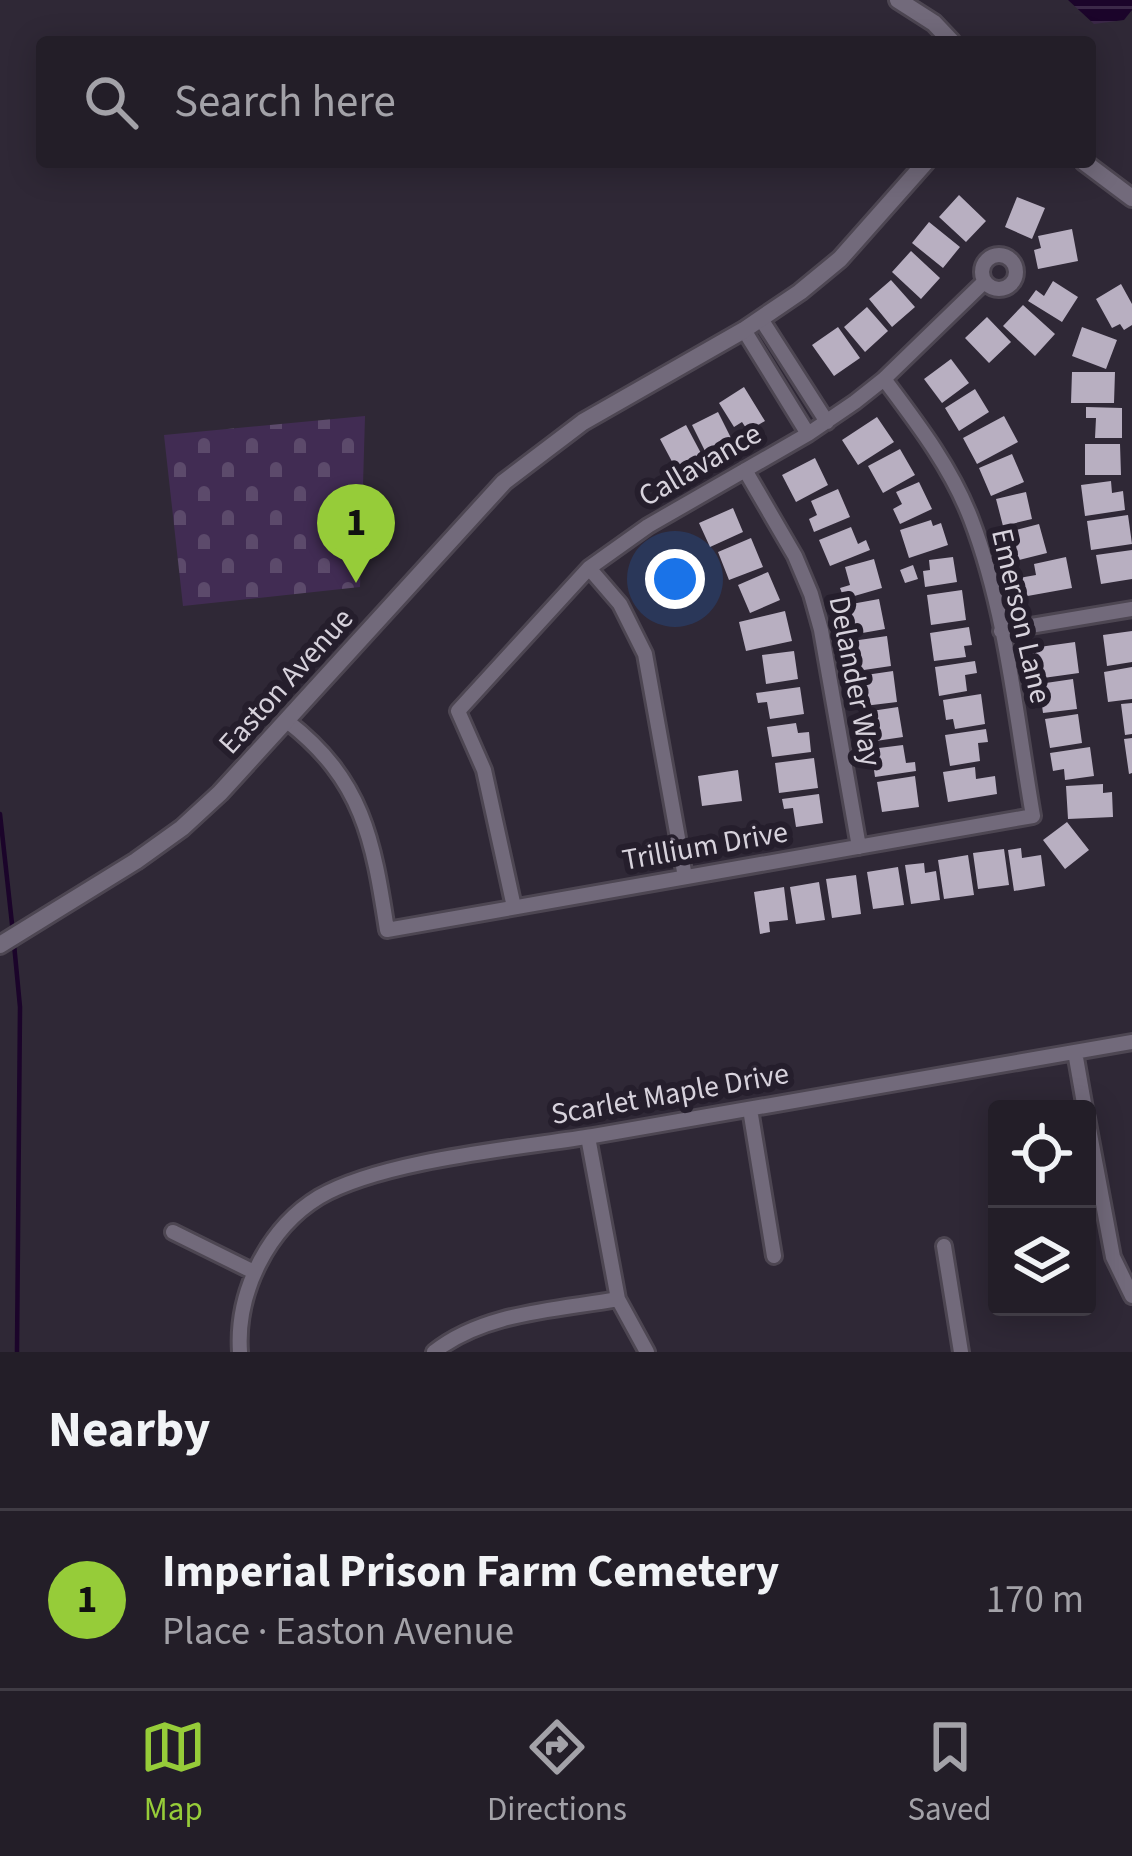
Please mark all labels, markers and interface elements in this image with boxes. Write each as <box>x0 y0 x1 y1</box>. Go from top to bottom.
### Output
search box <box>36 36 1096 168</box>
icon: search <box>78 69 144 135</box>
text: Search here <box>174 70 396 134</box>
street label: Callavance <box>631 412 769 518</box>
pin: 1 <box>317 484 395 583</box>
street label: Emerson Lane <box>980 524 1062 708</box>
your location <box>645 549 705 609</box>
street label: Delander Way <box>817 592 893 770</box>
street label: Easton Avenue <box>209 598 363 764</box>
street label: Trillium Drive <box>619 810 791 882</box>
street label: Scarlet Maple Drive <box>548 1052 792 1136</box>
map controls <box>988 1100 1096 1316</box>
button: locate <box>988 1100 1096 1208</box>
button: layers <box>988 1208 1096 1316</box>
text: Nearby <box>48 1394 210 1466</box>
text: Imperial Prison Farm Cemetery <box>162 1540 779 1604</box>
text: 1 <box>77 1572 97 1628</box>
text: 170 m <box>986 1572 1084 1628</box>
text: Place · Easton Avenue <box>162 1604 514 1660</box>
tab: Map <box>140 1714 206 1833</box>
tab: Directions <box>487 1714 627 1833</box>
tab: Saved <box>907 1714 992 1833</box>

